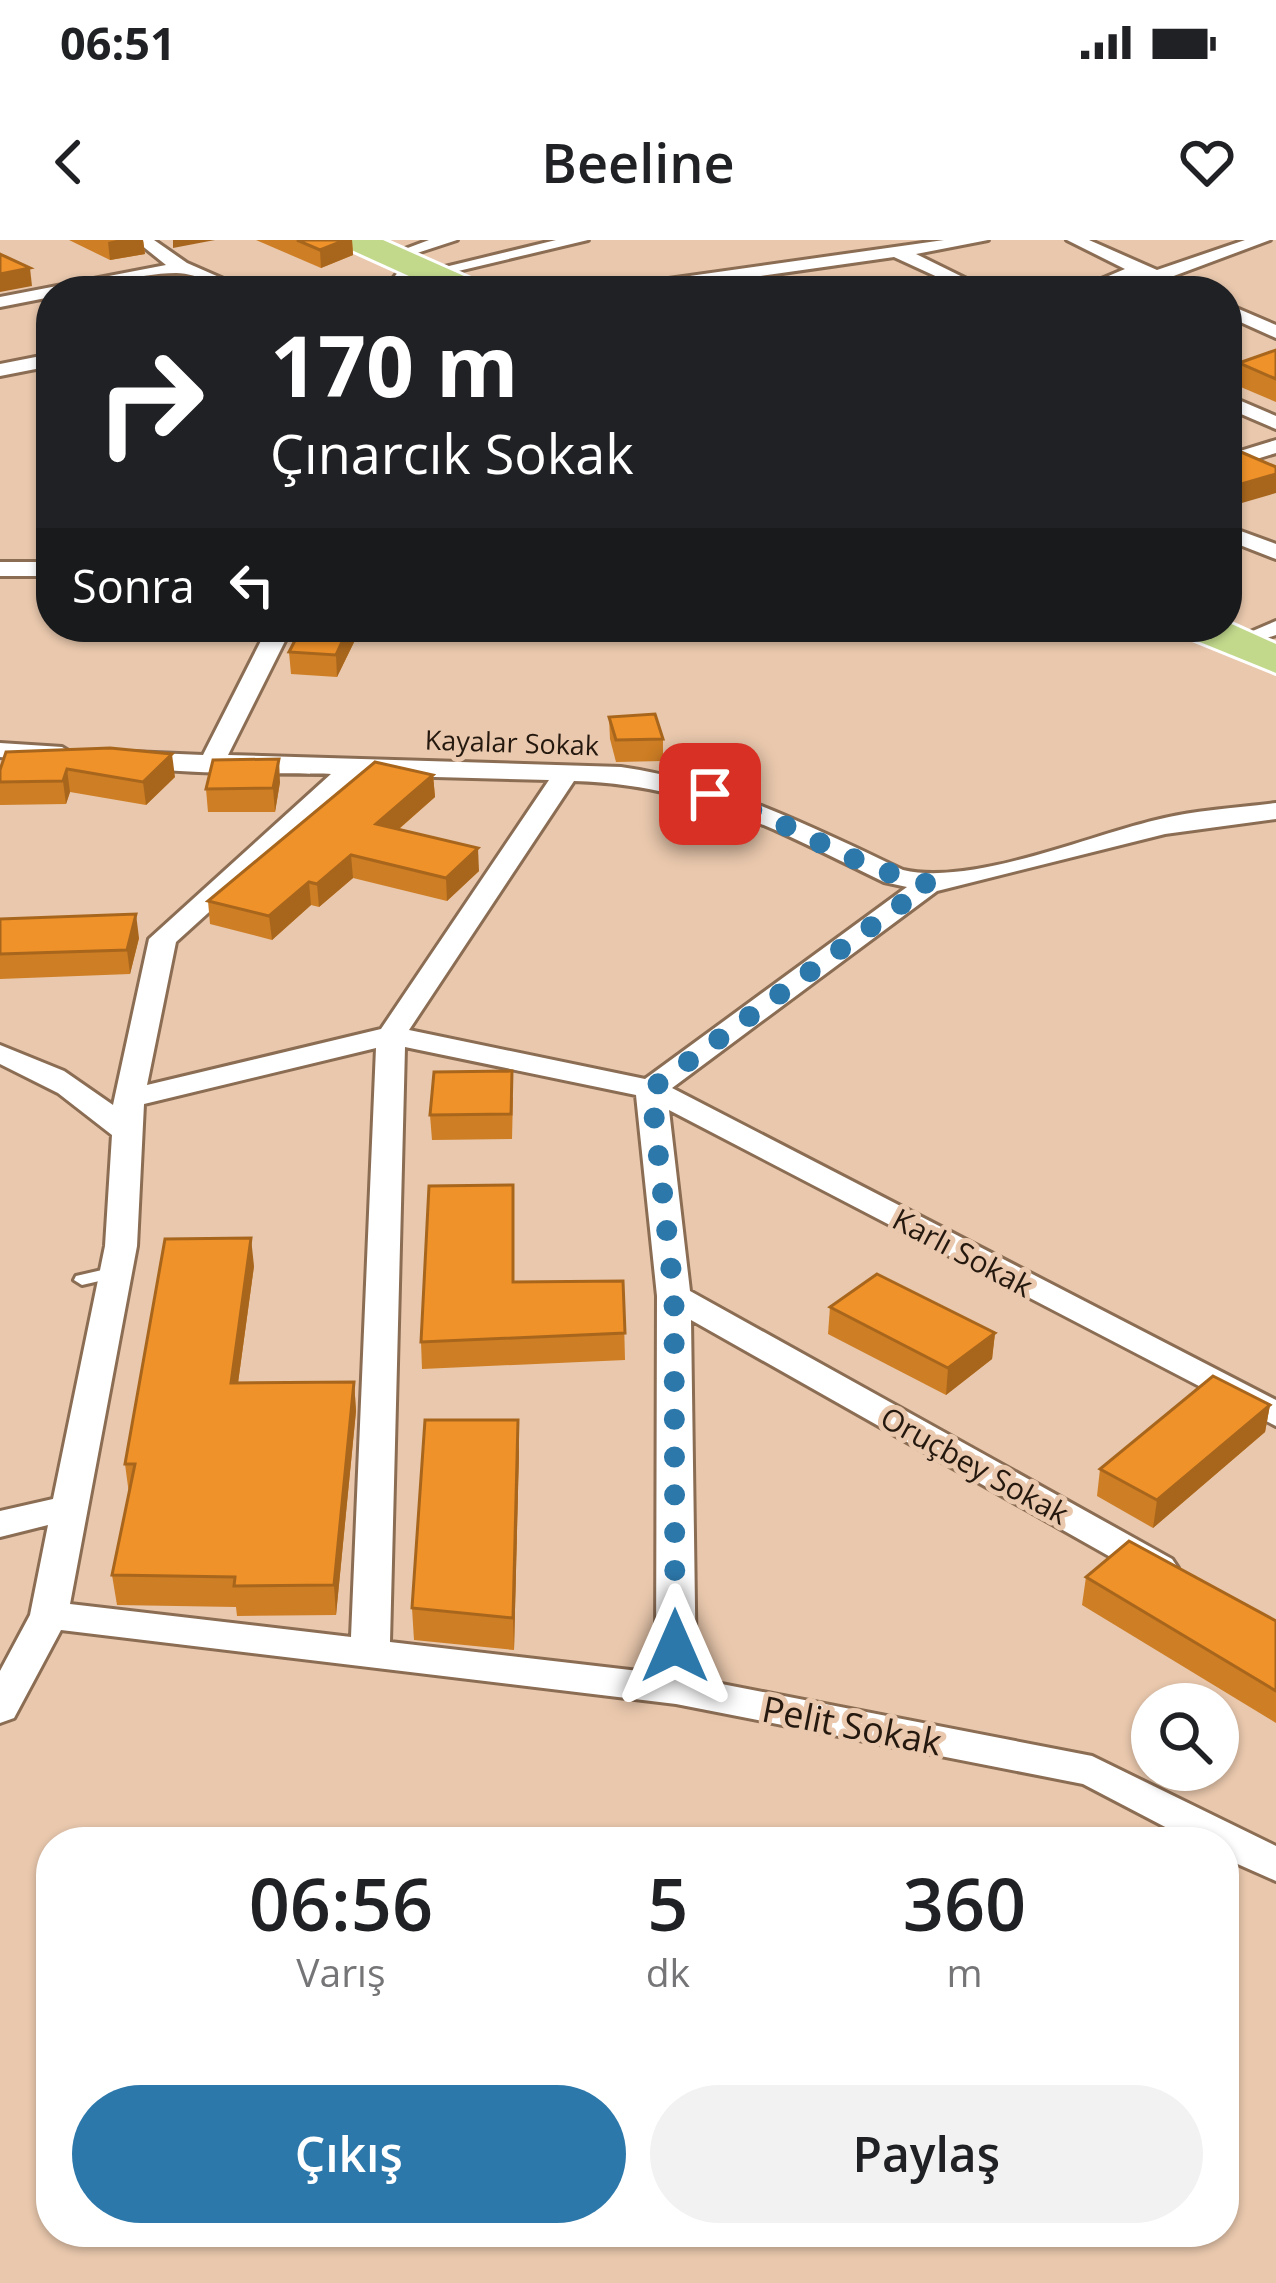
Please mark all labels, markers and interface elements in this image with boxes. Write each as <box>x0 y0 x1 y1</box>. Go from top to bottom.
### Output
text: 06:51 <box>60 12 176 73</box>
text: Beeline <box>541 125 735 199</box>
icon: back <box>36 129 102 195</box>
icon: heart <box>1174 129 1240 195</box>
text: 170 m <box>270 307 518 422</box>
icon: right <box>72 324 228 480</box>
text: Çınarcık Sokak <box>270 416 634 490</box>
icon: left <box>219 552 285 618</box>
text: Sonra <box>72 555 195 616</box>
street label: Kayalar Sokak <box>424 720 600 764</box>
pin <box>659 743 761 845</box>
icon: arrive <box>677 761 743 827</box>
street label: Karlı Sokak <box>886 1198 1040 1306</box>
street label: Oruçbey Sokak <box>874 1396 1077 1534</box>
position arrow <box>612 1583 738 1709</box>
map controls <box>1131 1683 1239 1791</box>
button: search <box>1131 1683 1239 1791</box>
street label: Pelit Sokak <box>758 1684 946 1766</box>
text: 06:56 <box>249 1854 433 1952</box>
text: 5 <box>647 1854 689 1952</box>
text: 360 <box>903 1854 1026 1952</box>
text: Varış <box>296 1945 386 1998</box>
text: dk <box>646 1945 690 1998</box>
text: m <box>946 1945 983 1998</box>
button: Çıkış <box>72 2085 626 2223</box>
button: Paylaş <box>650 2085 1203 2223</box>

